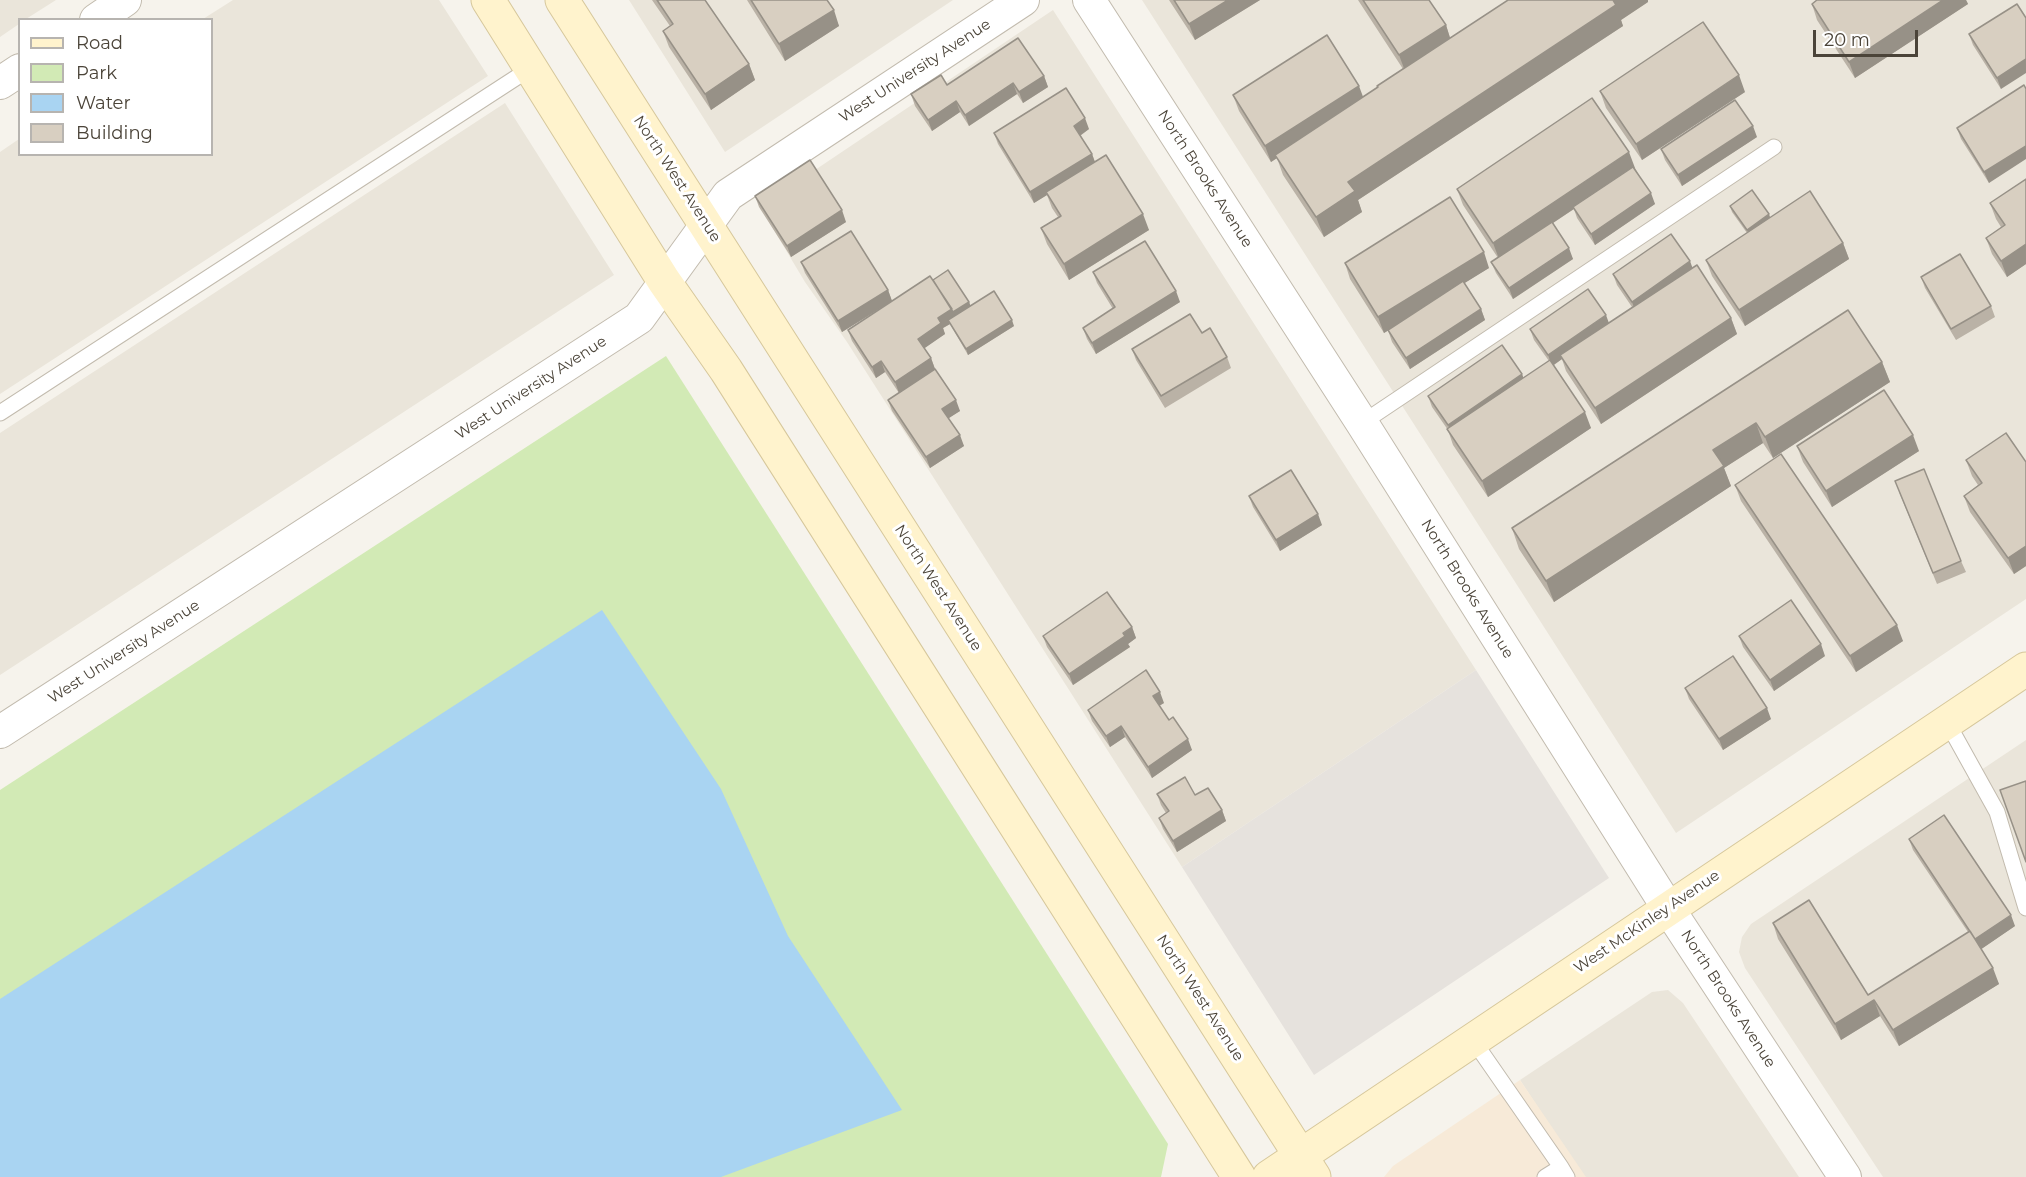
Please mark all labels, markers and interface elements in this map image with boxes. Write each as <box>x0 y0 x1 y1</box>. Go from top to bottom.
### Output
street label: West University Avenue <box>836 15 994 127</box>
legend <box>18 18 213 156</box>
scale bar <box>1816 18 1921 56</box>
text: 20 m <box>1824 29 1870 51</box>
text: Road <box>76 32 123 54</box>
text: Park <box>76 62 117 84</box>
text: Water <box>76 92 131 114</box>
street label: North Brooks Avenue <box>1154 107 1256 251</box>
street label: North West Avenue <box>629 113 725 245</box>
text: Building <box>76 122 153 144</box>
street label: West University Avenue <box>452 332 610 444</box>
street label: North Brooks Avenue <box>1417 516 1517 662</box>
street label: North West Avenue <box>890 522 986 654</box>
street label: West University Avenue <box>45 596 203 708</box>
street label: West McKinley Avenue <box>1571 867 1723 977</box>
street label: North Brooks Avenue <box>1677 927 1779 1071</box>
street label: North West Avenue <box>1152 932 1248 1064</box>

